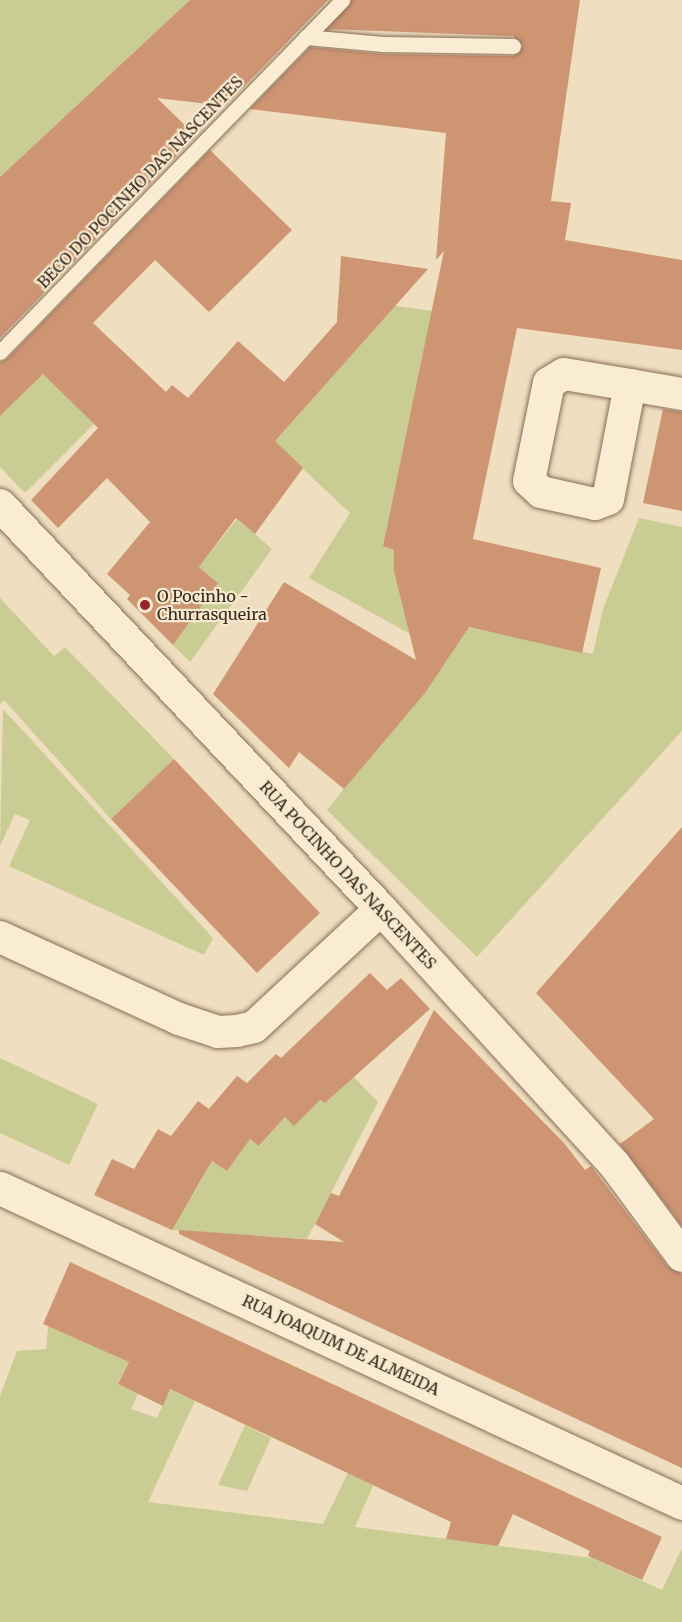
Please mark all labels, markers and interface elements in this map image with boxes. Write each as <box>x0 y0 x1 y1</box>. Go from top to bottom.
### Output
street label: BECO DO POCINHO DAS NASCENTES <box>33 72 247 292</box>
place label: O Pocinho - Churrasqueira <box>157 586 267 624</box>
marker: O Pocinho - Churrasqueira <box>138 598 152 612</box>
street label: RUA POCINHO DAS NASCENTES <box>256 777 440 973</box>
street label: RUA JOAQUIM DE ALMEIDA <box>239 1291 443 1399</box>

